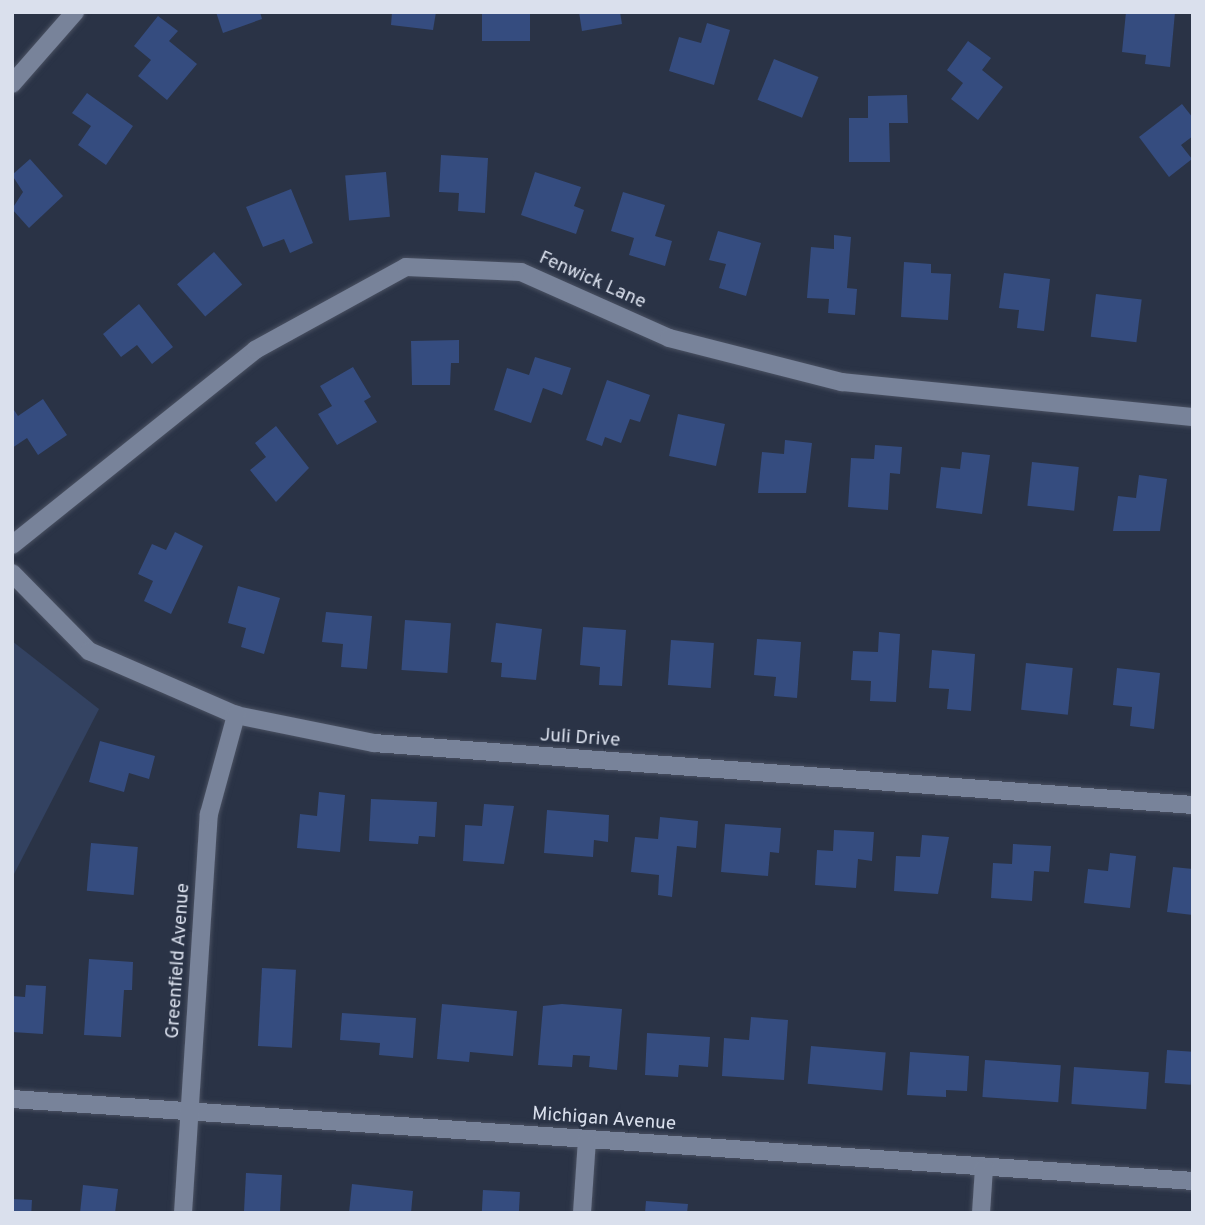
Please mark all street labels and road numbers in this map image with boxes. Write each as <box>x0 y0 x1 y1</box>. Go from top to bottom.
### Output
street label: Fenwick Lane <box>535 247 649 315</box>
street label: Juli Drive <box>539 725 621 753</box>
street label: Greenfield Avenue <box>162 882 196 1040</box>
street label: Michigan Avenue <box>531 1104 677 1136</box>

